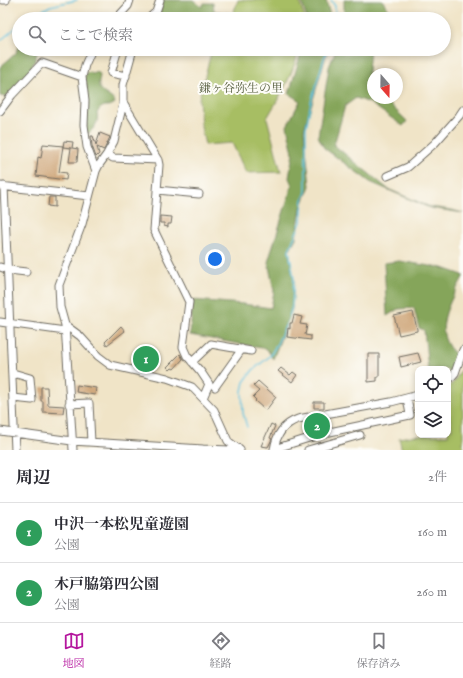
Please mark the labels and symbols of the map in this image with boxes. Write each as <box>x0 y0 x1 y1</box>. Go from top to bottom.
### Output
north arrow <box>367 68 403 104</box>
park label: 鎌ヶ谷弥生の里 <box>199 81 283 96</box>
your location <box>205 249 225 269</box>
pin: 1 <box>133 344 159 374</box>
pin: 2 <box>304 411 330 441</box>

